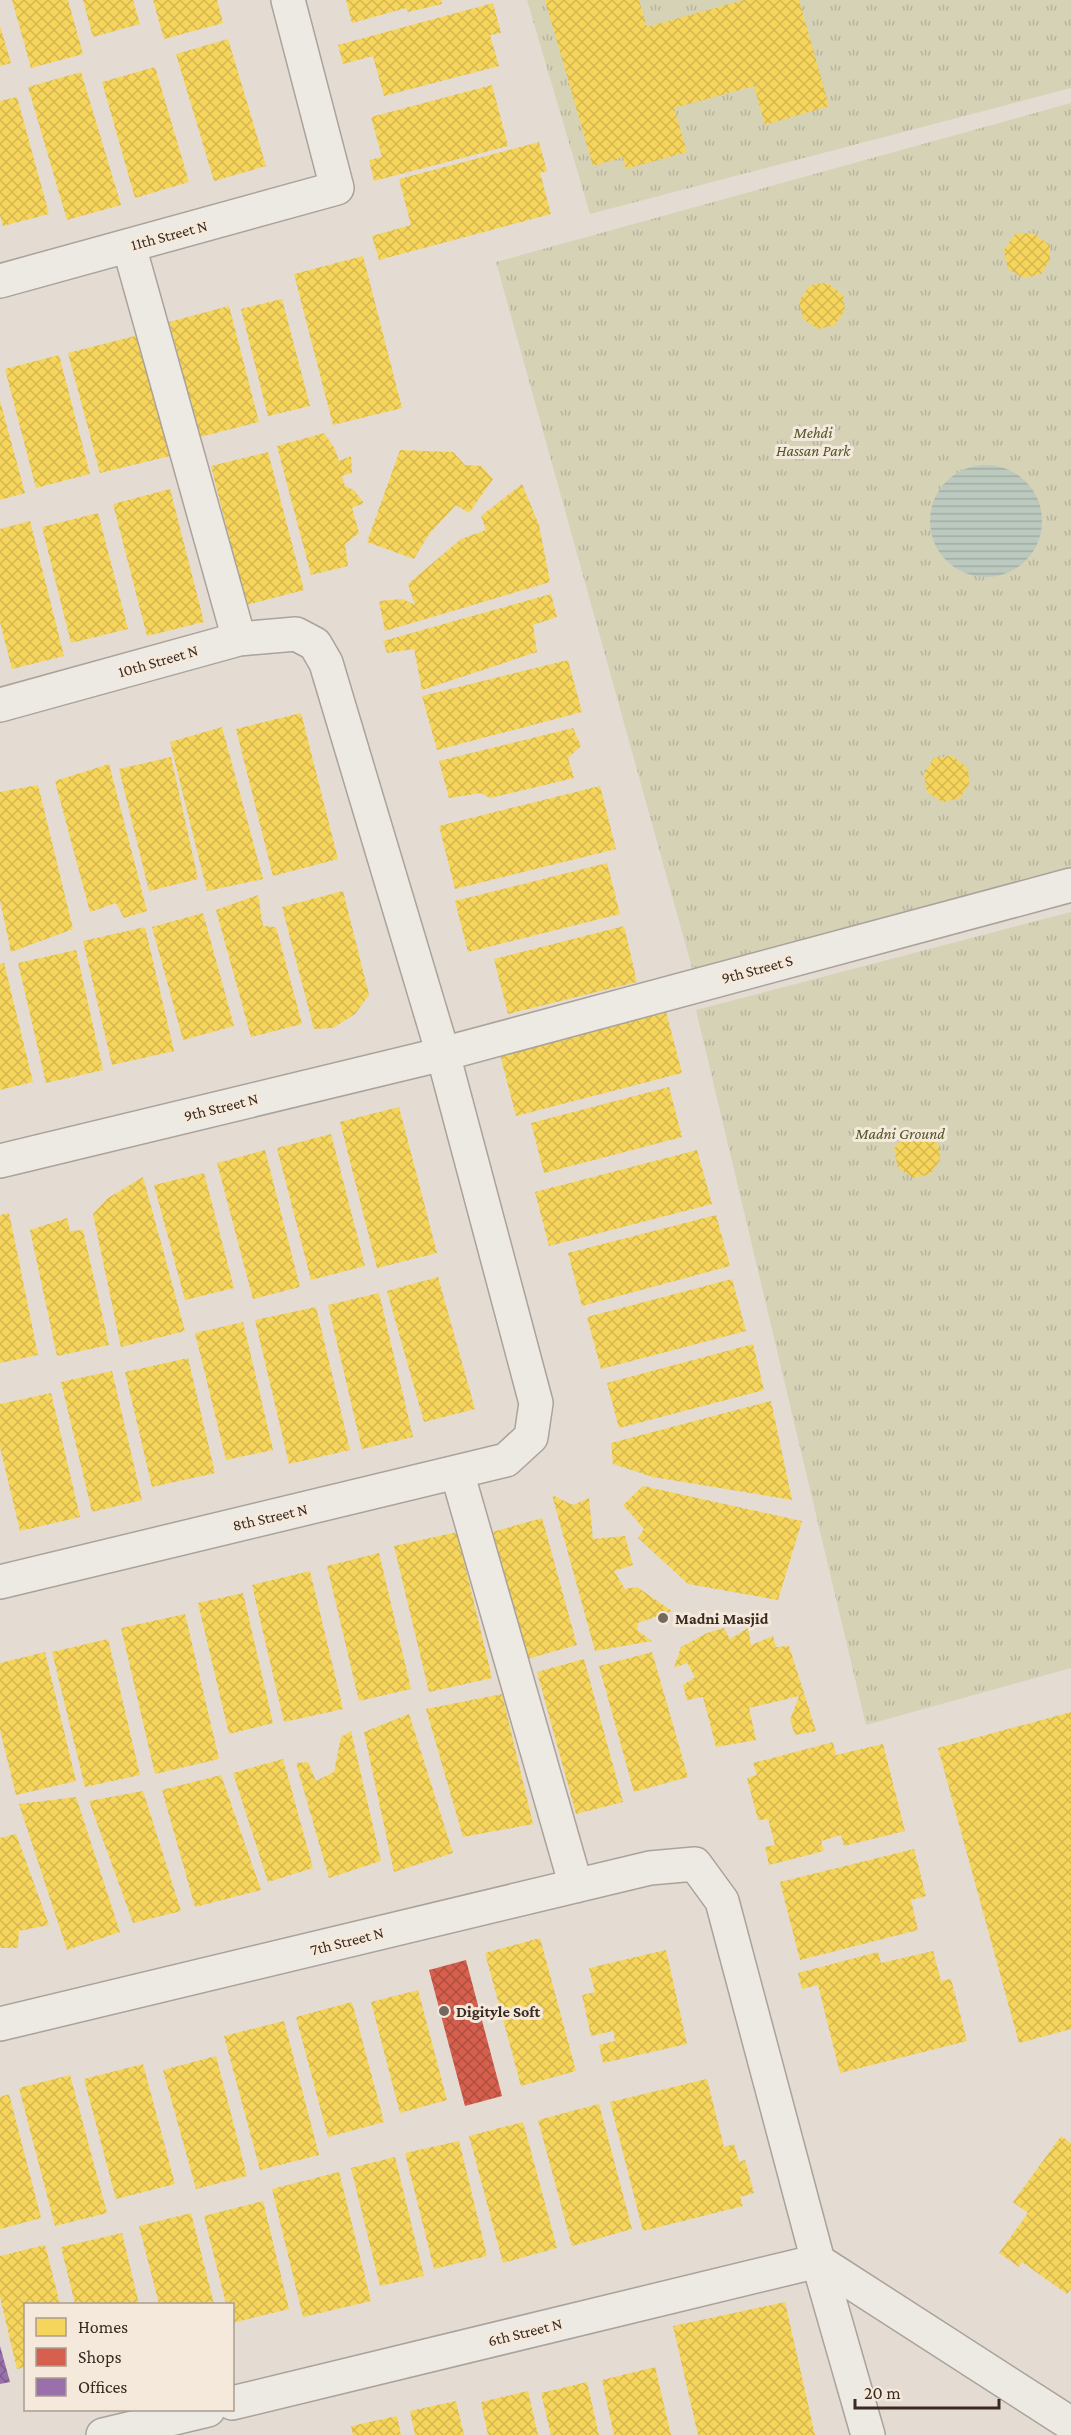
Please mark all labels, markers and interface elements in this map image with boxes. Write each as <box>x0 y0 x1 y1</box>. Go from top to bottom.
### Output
street label: 11th Street N <box>129 217 209 253</box>
park label: Mehdi Hassan Park <box>776 424 851 459</box>
street label: 10th Street N <box>116 641 200 681</box>
street label: 9th Street S <box>720 951 794 987</box>
street label: 9th Street N <box>182 1090 260 1124</box>
park label: Madni Ground <box>854 1125 945 1142</box>
street label: 8th Street N <box>231 1500 309 1534</box>
place label: Madni Masjid <box>675 1610 769 1628</box>
marker: Madni Masjid <box>656 1611 670 1625</box>
street label: 7th Street N <box>308 1924 386 1958</box>
place label: Digityle Soft <box>456 2003 540 2020</box>
marker: Digityle Soft <box>437 2004 451 2018</box>
legend <box>24 2303 234 2411</box>
street label: 6th Street N <box>486 2315 564 2349</box>
text: Homes <box>78 2317 128 2337</box>
text: Shops <box>78 2347 122 2367</box>
scale bar <box>855 2372 999 2410</box>
text: Offices <box>78 2377 127 2397</box>
text: 20 m <box>864 2383 901 2403</box>

